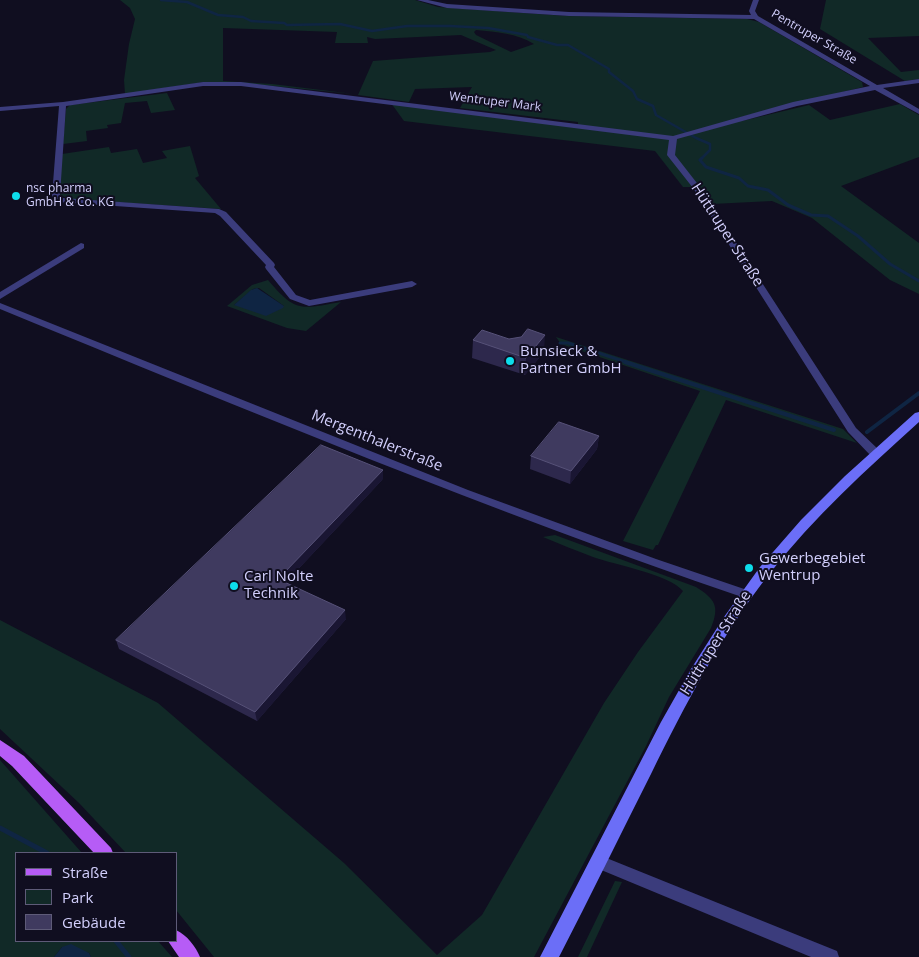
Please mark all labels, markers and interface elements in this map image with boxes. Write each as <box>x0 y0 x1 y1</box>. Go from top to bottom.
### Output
street label: Pentruper Straße <box>769 7 859 67</box>
street label: Wentruper Mark <box>448 89 542 115</box>
street label: Hüttruper Straße <box>687 180 767 290</box>
place label: nsc pharma GmbH & Co. KG <box>26 182 114 210</box>
marker: nsc pharma GmbH & Co. KG <box>10 190 22 202</box>
place label: Bunsieck & Partner GmbH <box>520 343 622 378</box>
marker: Bunsieck & Partner GmbH <box>504 355 516 367</box>
street label: Mergenthalerstraße <box>309 406 445 476</box>
place label: Gewerbegebiet Wentrup <box>759 550 865 585</box>
marker: Gewerbegebiet Wentrup <box>743 562 755 574</box>
place label: Carl Nolte Technik <box>244 568 313 603</box>
marker: Carl Nolte Technik <box>228 580 240 592</box>
street label: Hüttruper Straße <box>677 587 755 699</box>
legend <box>15 852 178 942</box>
text: Straße <box>62 862 108 882</box>
text: Park <box>62 887 93 907</box>
text: Gebäude <box>62 912 126 932</box>

